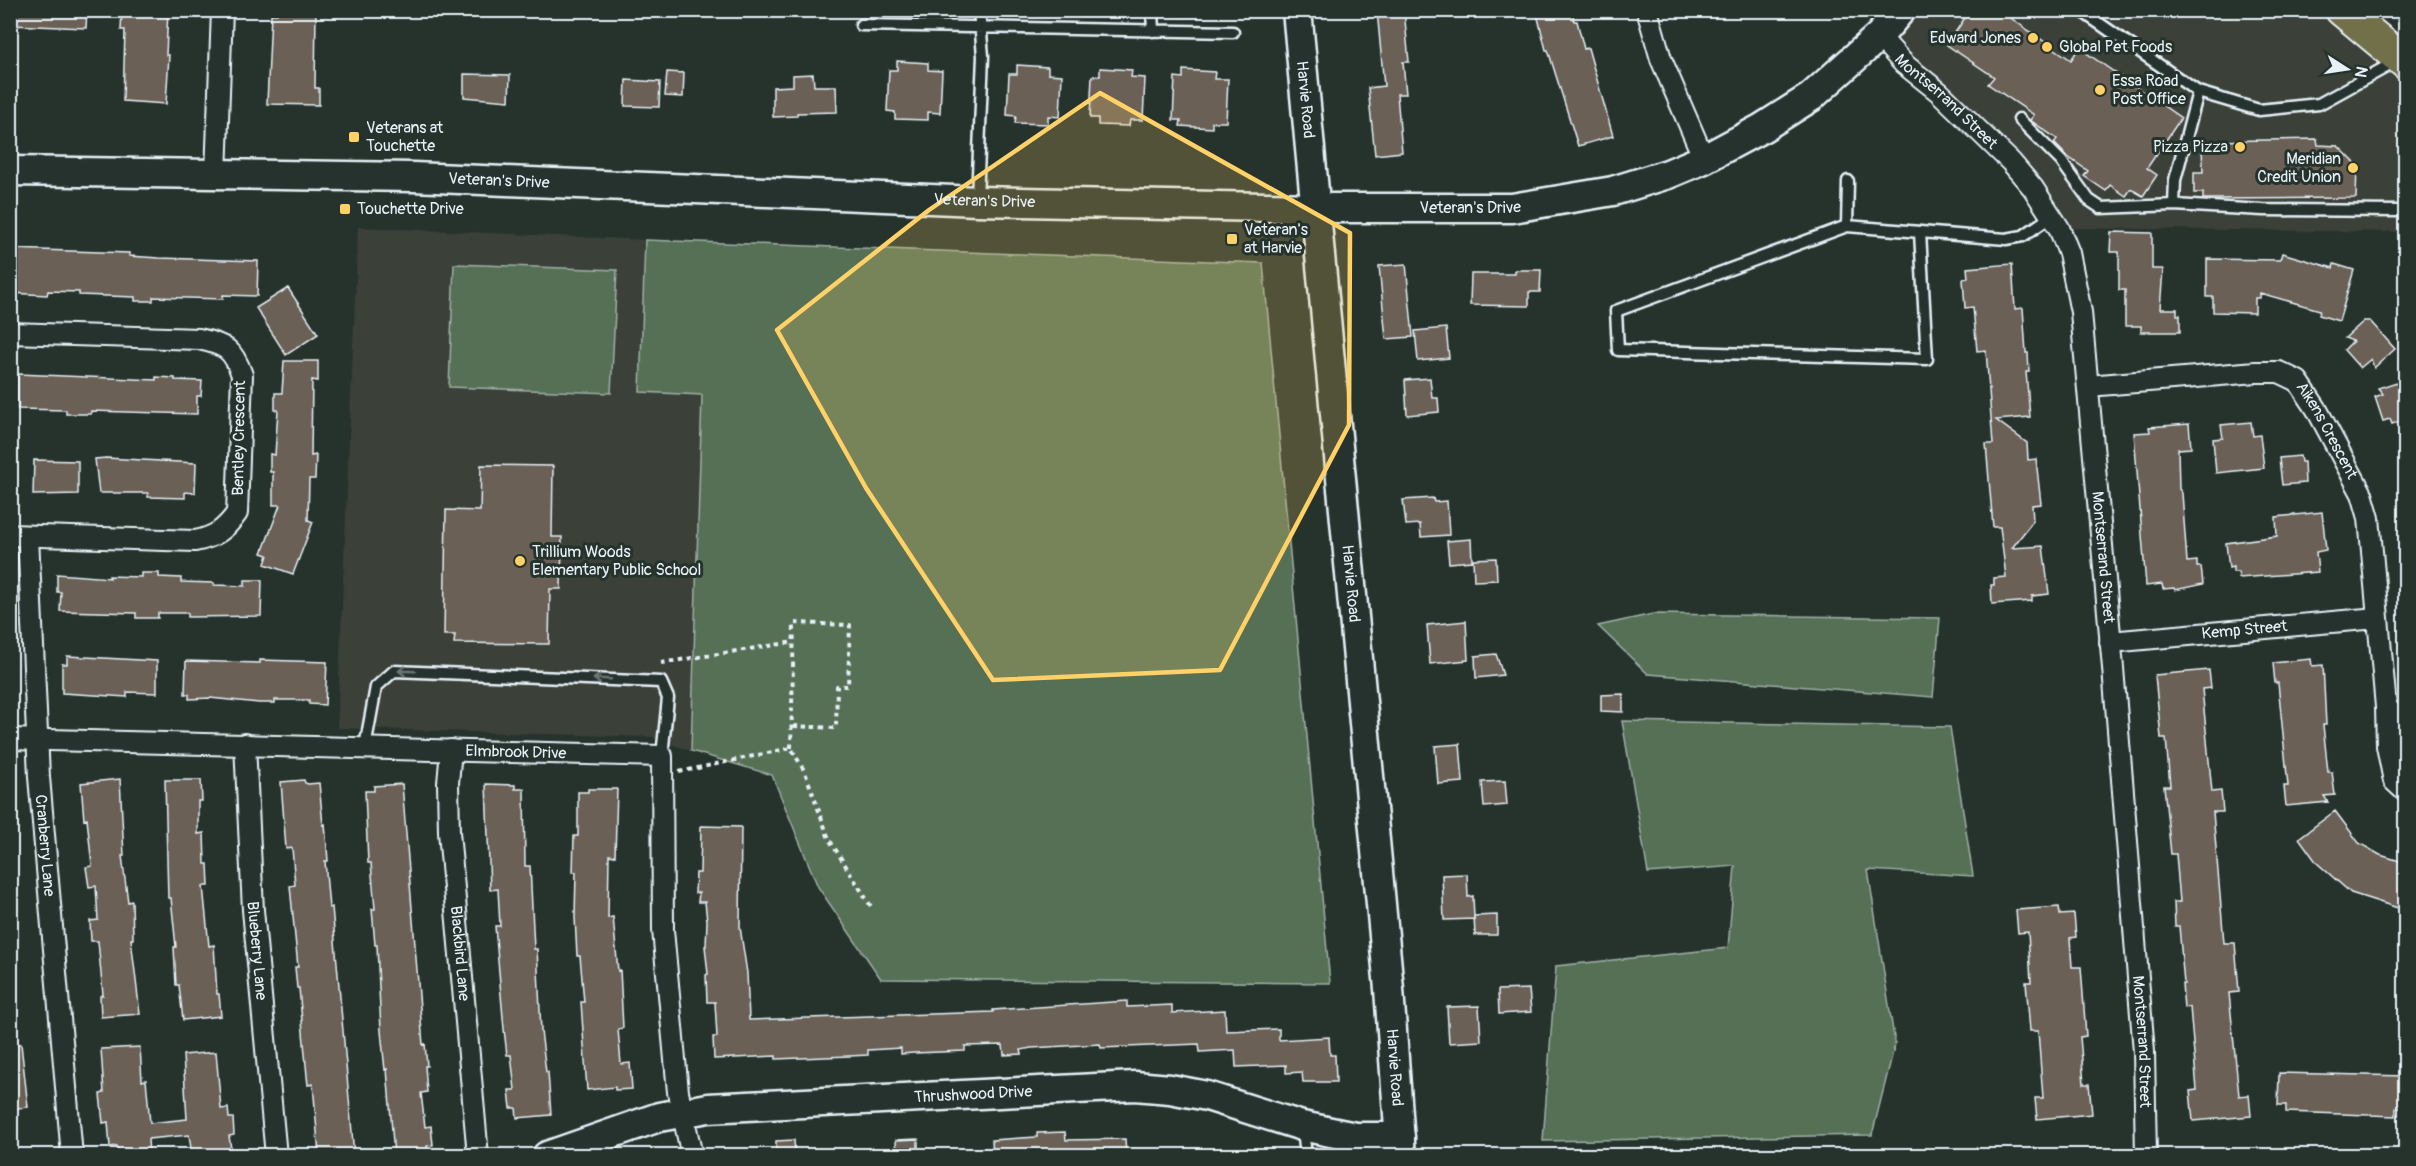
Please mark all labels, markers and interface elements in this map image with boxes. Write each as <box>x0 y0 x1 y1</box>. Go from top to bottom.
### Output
place label: Edward Jones <box>1930 28 2021 48</box>
marker: Edward Jones <box>2026 31 2040 45</box>
place label: Global Pet Foods <box>2059 37 2172 57</box>
north arrow <box>2317 39 2377 99</box>
marker: Global Pet Foods <box>2040 40 2054 54</box>
street label: Montserrand Street <box>1890 50 2002 154</box>
street label: Harvie Road <box>1292 60 1319 139</box>
text: N <box>2350 65 2372 79</box>
place label: Essa Road Post Office <box>2112 71 2186 109</box>
marker: Essa Road Post Office <box>2093 83 2107 97</box>
place label: Veterans at Touchette <box>366 118 444 156</box>
marker: Veterans at Touchette <box>347 130 361 144</box>
place label: Pizza Pizza <box>2153 137 2228 157</box>
marker: Pizza Pizza <box>2233 140 2247 154</box>
place label: Meridian Credit Union <box>2257 149 2341 187</box>
marker: Meridian Credit Union <box>2346 161 2360 175</box>
street label: Veteran's Drive <box>448 169 550 193</box>
street label: Veteran's Drive <box>933 189 1036 212</box>
street label: Veteran's Drive <box>1420 197 1523 218</box>
place label: Touchette Drive <box>357 199 464 219</box>
marker: Touchette Drive <box>338 202 352 216</box>
place label: Veteran's at Harvie <box>1244 220 1308 258</box>
marker: Veteran's at Harvie <box>1225 232 1239 246</box>
street label: Aikens Crescent <box>2291 378 2362 483</box>
street label: Bentley Crescent <box>228 380 250 496</box>
street label: Montserrand Street <box>2087 490 2119 625</box>
place label: Trillium Woods Elementary Public School <box>532 542 701 580</box>
street label: Harvie Road <box>1337 544 1364 623</box>
marker: Trillium Woods Elementary Public School <box>513 554 527 568</box>
street label: Kemp Street <box>2201 616 2289 644</box>
one-way arrow <box>398 666 418 677</box>
one-way arrow <box>593 674 613 685</box>
street label: Elmbrook Drive <box>465 741 567 764</box>
street label: Cranberry Lane <box>31 794 59 897</box>
street label: Blueberry Lane <box>243 901 271 1001</box>
street label: Blackbird Lane <box>446 905 474 1002</box>
street label: Montserrand Street <box>2128 975 2155 1109</box>
street label: Harvie Road <box>1382 1028 1407 1107</box>
street label: Thrushwood Drive <box>914 1081 1033 1107</box>

